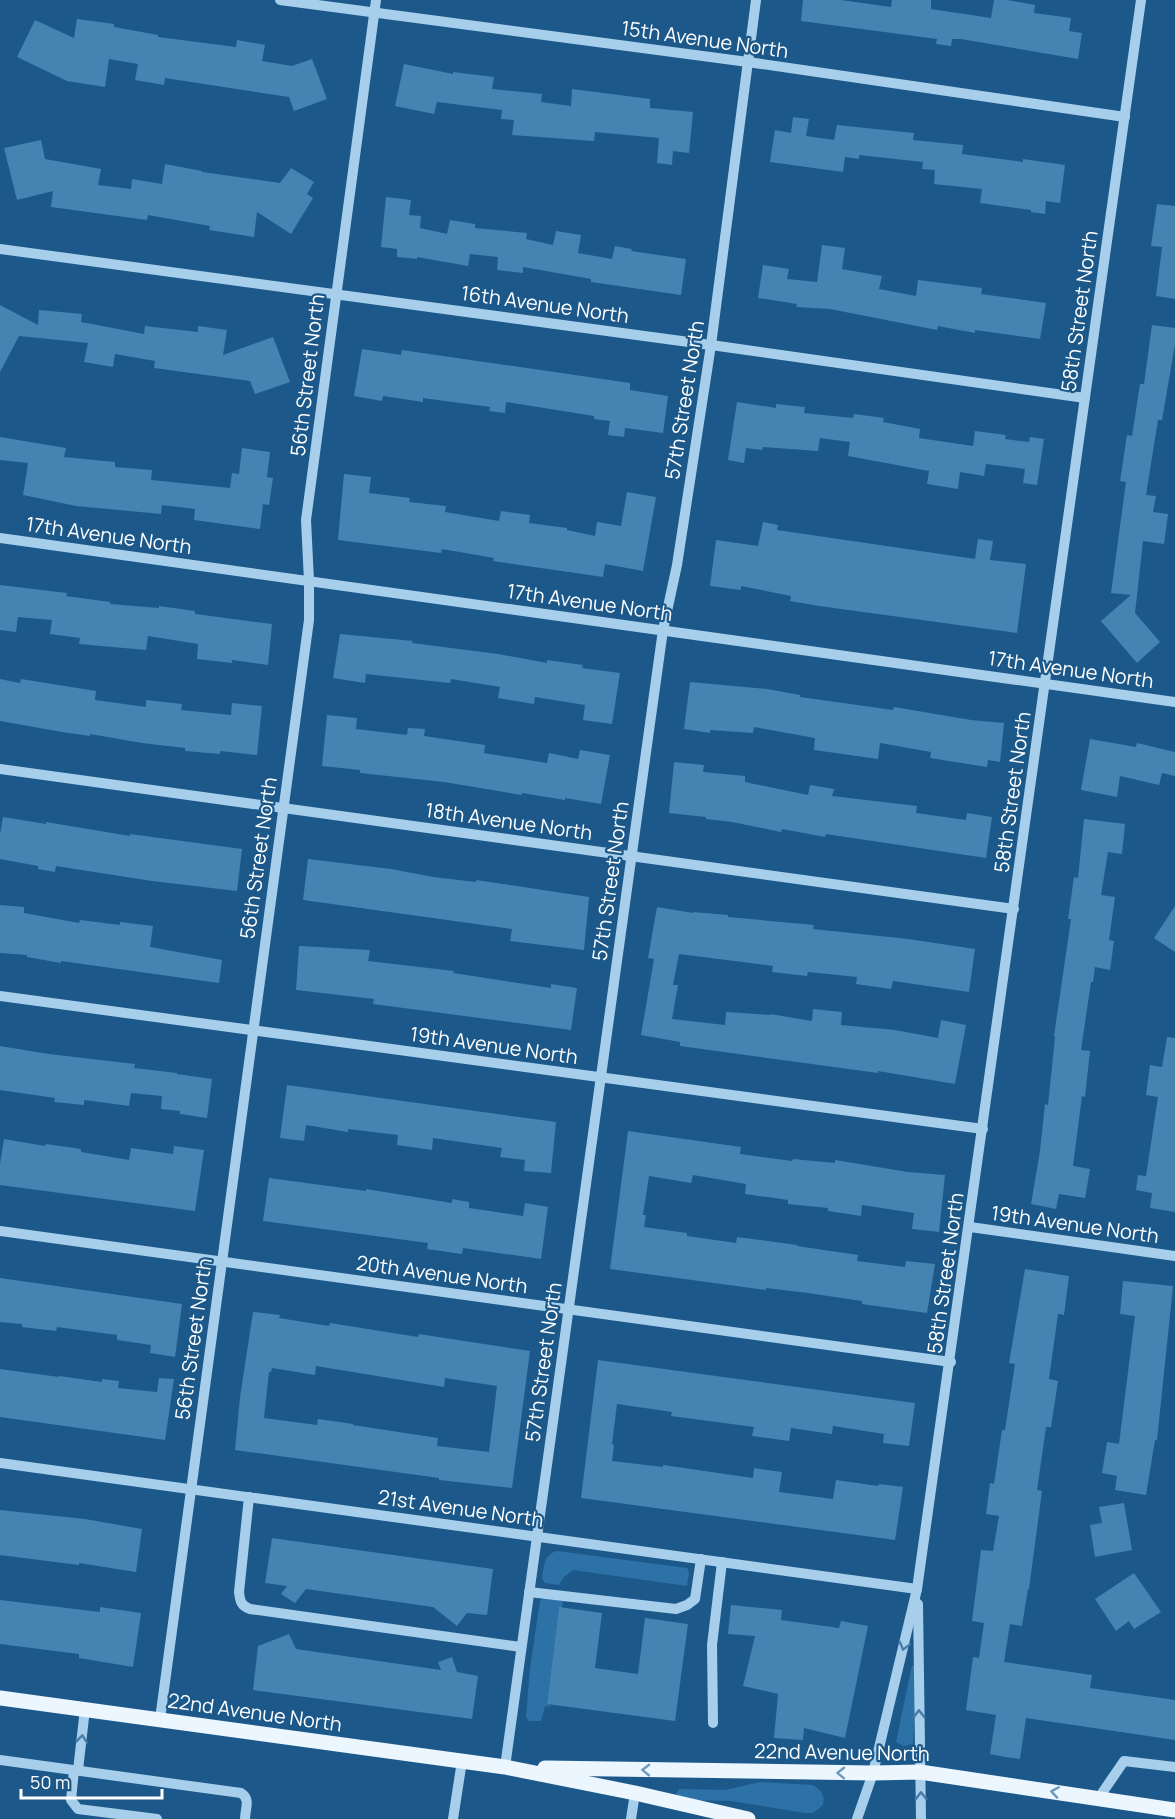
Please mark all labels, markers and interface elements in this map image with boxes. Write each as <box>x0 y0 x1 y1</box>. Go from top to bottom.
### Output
street label: 15th Avenue North <box>620 14 790 64</box>
street label: 58th Street North <box>1054 229 1104 393</box>
street label: 16th Avenue North <box>459 279 631 329</box>
street label: 56th Street North <box>284 292 330 458</box>
street label: 57th Street North <box>658 318 710 482</box>
street label: 17th Avenue North <box>25 510 193 560</box>
street label: 17th Avenue North <box>506 577 674 627</box>
street label: 17th Avenue North <box>987 644 1155 694</box>
street label: 58th Street North <box>987 710 1037 874</box>
street label: 56th Street North <box>233 775 283 941</box>
street label: 18th Avenue North <box>424 796 594 846</box>
street label: 57th Street North <box>585 799 635 963</box>
street label: 19th Avenue North <box>408 1020 580 1070</box>
street label: 58th Street North <box>920 1191 970 1355</box>
street label: 19th Avenue North <box>989 1199 1161 1249</box>
street label: 20th Avenue North <box>355 1249 529 1299</box>
street label: 56th Street North <box>168 1256 218 1422</box>
street label: 57th Street North <box>518 1280 568 1444</box>
street label: 21st Avenue North <box>377 1483 545 1533</box>
one-way arrow <box>898 1641 911 1651</box>
street label: 22nd Avenue North <box>166 1686 344 1738</box>
one-way arrow <box>913 1709 926 1718</box>
one-way arrow <box>75 1735 88 1744</box>
street label: 22nd Avenue North <box>754 1737 930 1767</box>
scale bar <box>21 1762 162 1800</box>
one-way arrow <box>641 1764 650 1776</box>
one-way arrow <box>836 1767 845 1779</box>
text: 50 m <box>30 1770 70 1794</box>
one-way arrow <box>1050 1787 1059 1799</box>
one-way arrow <box>915 1791 927 1800</box>

